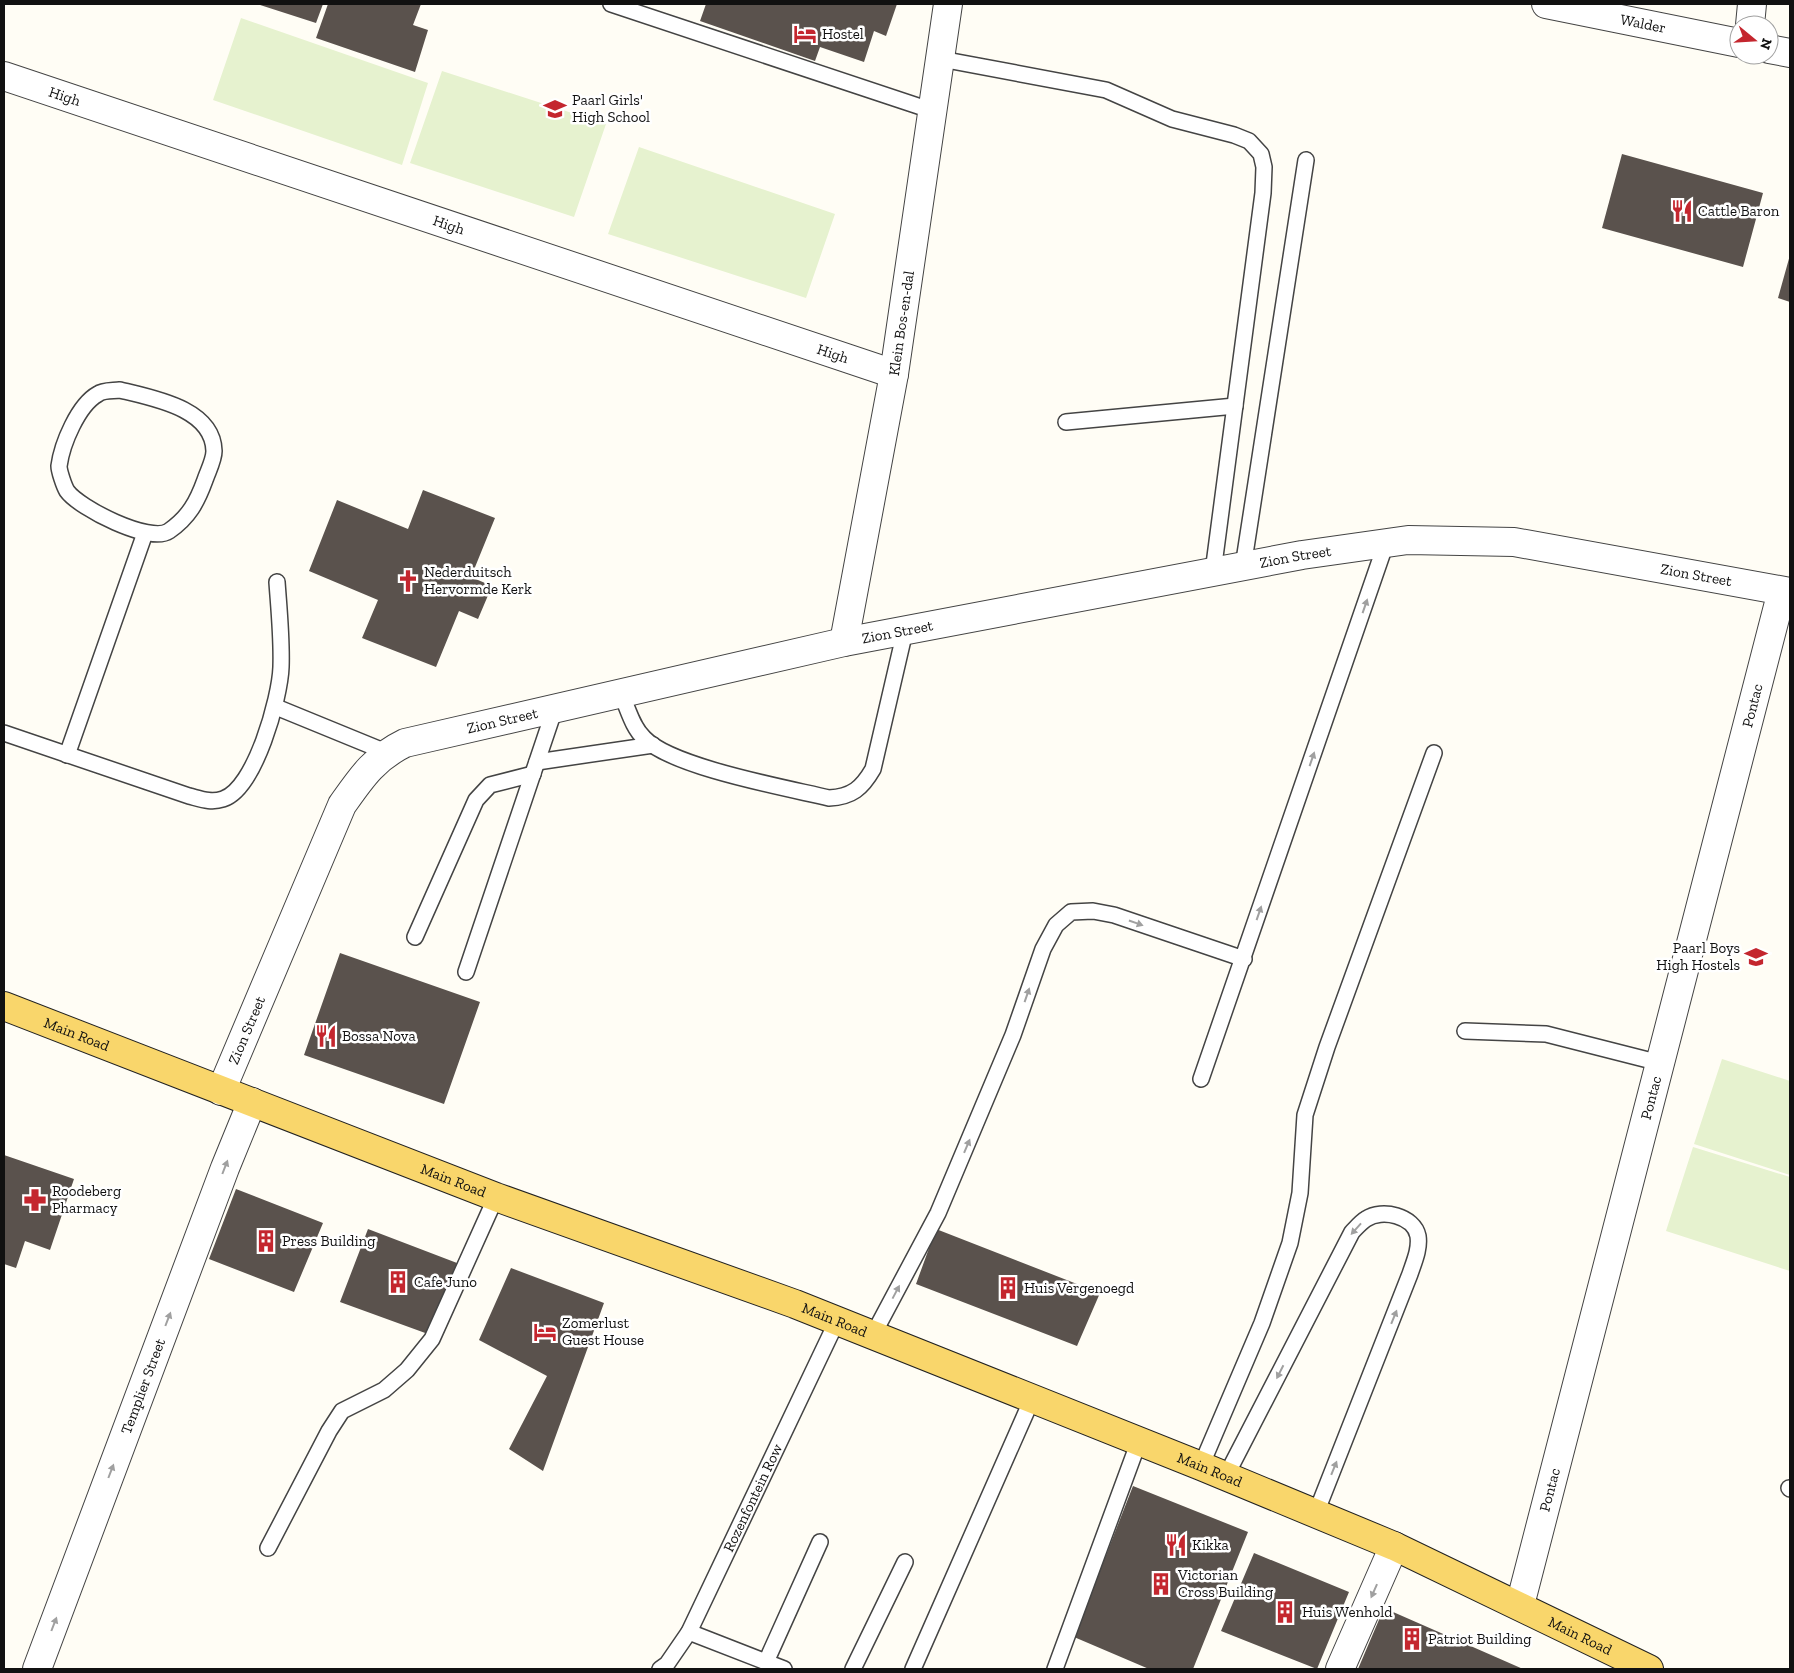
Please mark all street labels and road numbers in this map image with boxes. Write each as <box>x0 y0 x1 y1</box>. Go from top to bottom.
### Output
street label: Walder <box>1619 10 1667 37</box>
street label: High <box>47 83 83 110</box>
street label: High <box>431 211 467 239</box>
street label: Klein Bos-en-dal <box>885 270 918 377</box>
street label: High <box>815 340 851 367</box>
street label: Zion Street <box>1258 542 1333 572</box>
street label: Zion Street <box>1659 560 1734 590</box>
street label: Zion Street <box>860 616 935 647</box>
street label: Pontac <box>1738 682 1767 729</box>
street label: Zion Street <box>465 704 540 737</box>
street label: Zion Street <box>224 993 269 1067</box>
street label: Main Road <box>41 1013 113 1055</box>
street label: Pontac <box>1637 1074 1665 1121</box>
street label: Main Road <box>418 1160 489 1202</box>
street label: Main Road <box>799 1299 871 1341</box>
street label: Templier Street <box>117 1335 169 1437</box>
street label: Rozenfontein Row <box>719 1441 786 1555</box>
street label: Main Road <box>1175 1448 1246 1491</box>
street label: Pontac <box>1536 1466 1564 1514</box>
street label: Main Road <box>1545 1613 1616 1659</box>

